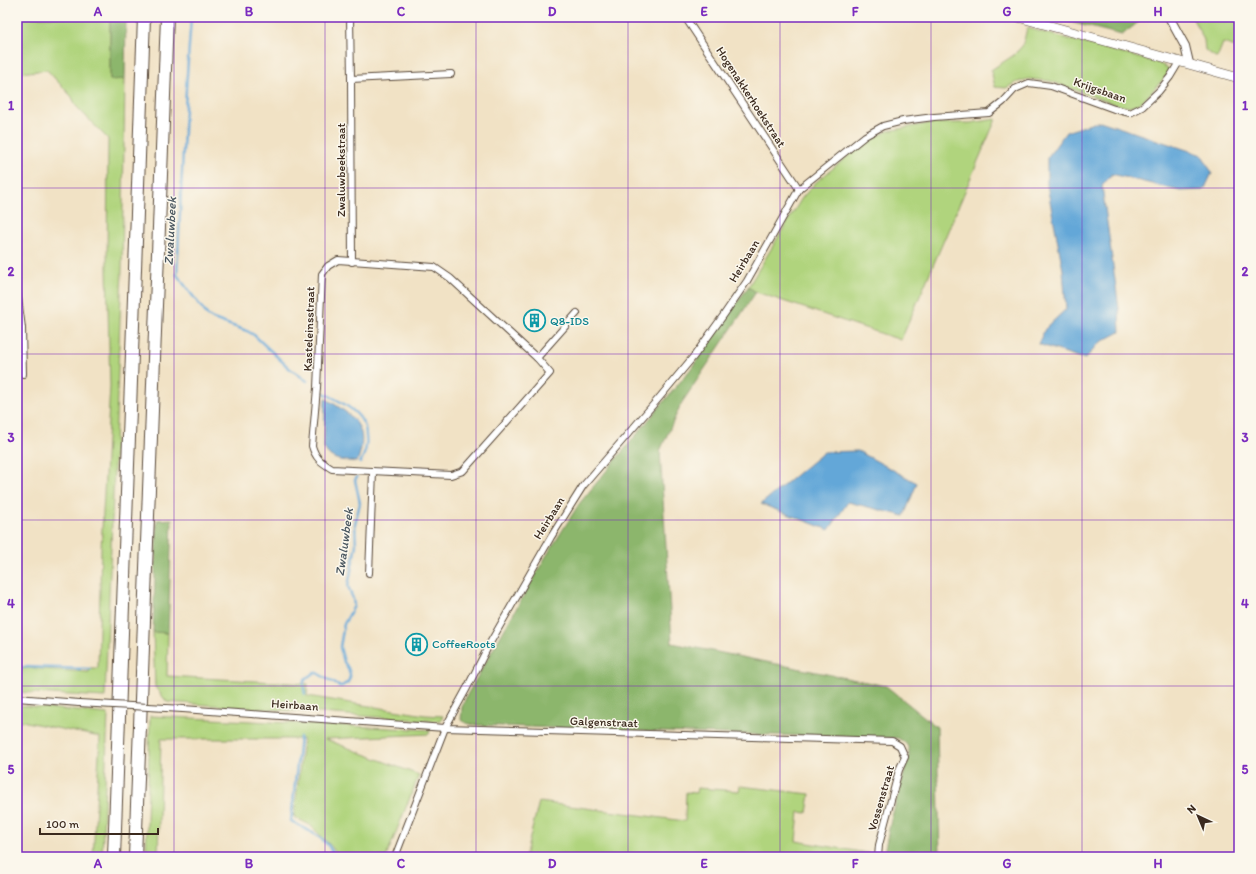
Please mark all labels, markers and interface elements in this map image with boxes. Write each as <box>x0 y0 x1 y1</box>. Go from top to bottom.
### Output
text: A <box>93 4 103 19</box>
text: B <box>245 4 254 19</box>
text: C <box>397 4 406 19</box>
text: D <box>548 4 557 19</box>
text: E <box>700 4 708 19</box>
text: F <box>852 4 859 19</box>
text: G <box>1003 4 1012 19</box>
text: H <box>1154 4 1163 19</box>
street label: Hogenakkerhoekstraat <box>713 44 789 150</box>
street label: Krijgsbaan <box>1072 74 1128 106</box>
text: 1 <box>8 98 14 113</box>
text: 1 <box>1242 98 1248 113</box>
street label: Zwaluwbeekstraat <box>334 122 348 217</box>
water label: Zwaluwbeek <box>161 195 179 266</box>
street label: Heirbaan <box>726 237 762 285</box>
text: 2 <box>8 264 15 279</box>
text: 2 <box>1242 264 1249 279</box>
street label: Kasteleinsstraat <box>301 286 317 372</box>
building icon: Q8-IDS <box>522 308 548 334</box>
place label: Q8-IDS <box>550 314 589 328</box>
text: 3 <box>7 430 15 445</box>
text: 3 <box>1241 430 1249 445</box>
street label: Heirbaan <box>531 494 568 542</box>
water label: Zwaluwbeek <box>332 506 356 577</box>
text: 4 <box>7 596 15 611</box>
text: 4 <box>1241 596 1249 611</box>
building icon: CoffeeRoots <box>403 631 429 657</box>
place label: CoffeeRoots <box>432 637 496 651</box>
street label: Heirbaan <box>271 696 319 714</box>
street label: Galgenstraat <box>570 714 639 730</box>
text: 5 <box>8 762 15 777</box>
text: 5 <box>1242 762 1249 777</box>
street label: Vossenstraat <box>865 763 897 832</box>
north arrow <box>1178 796 1218 836</box>
text: N <box>1184 802 1199 816</box>
scale bar <box>40 810 158 836</box>
text: 100 m <box>46 817 79 831</box>
text: A <box>93 856 103 871</box>
text: B <box>245 856 254 871</box>
text: C <box>397 856 406 871</box>
text: D <box>548 856 557 871</box>
text: E <box>700 856 708 871</box>
text: F <box>852 856 859 871</box>
text: G <box>1003 856 1012 871</box>
text: H <box>1154 856 1163 871</box>

